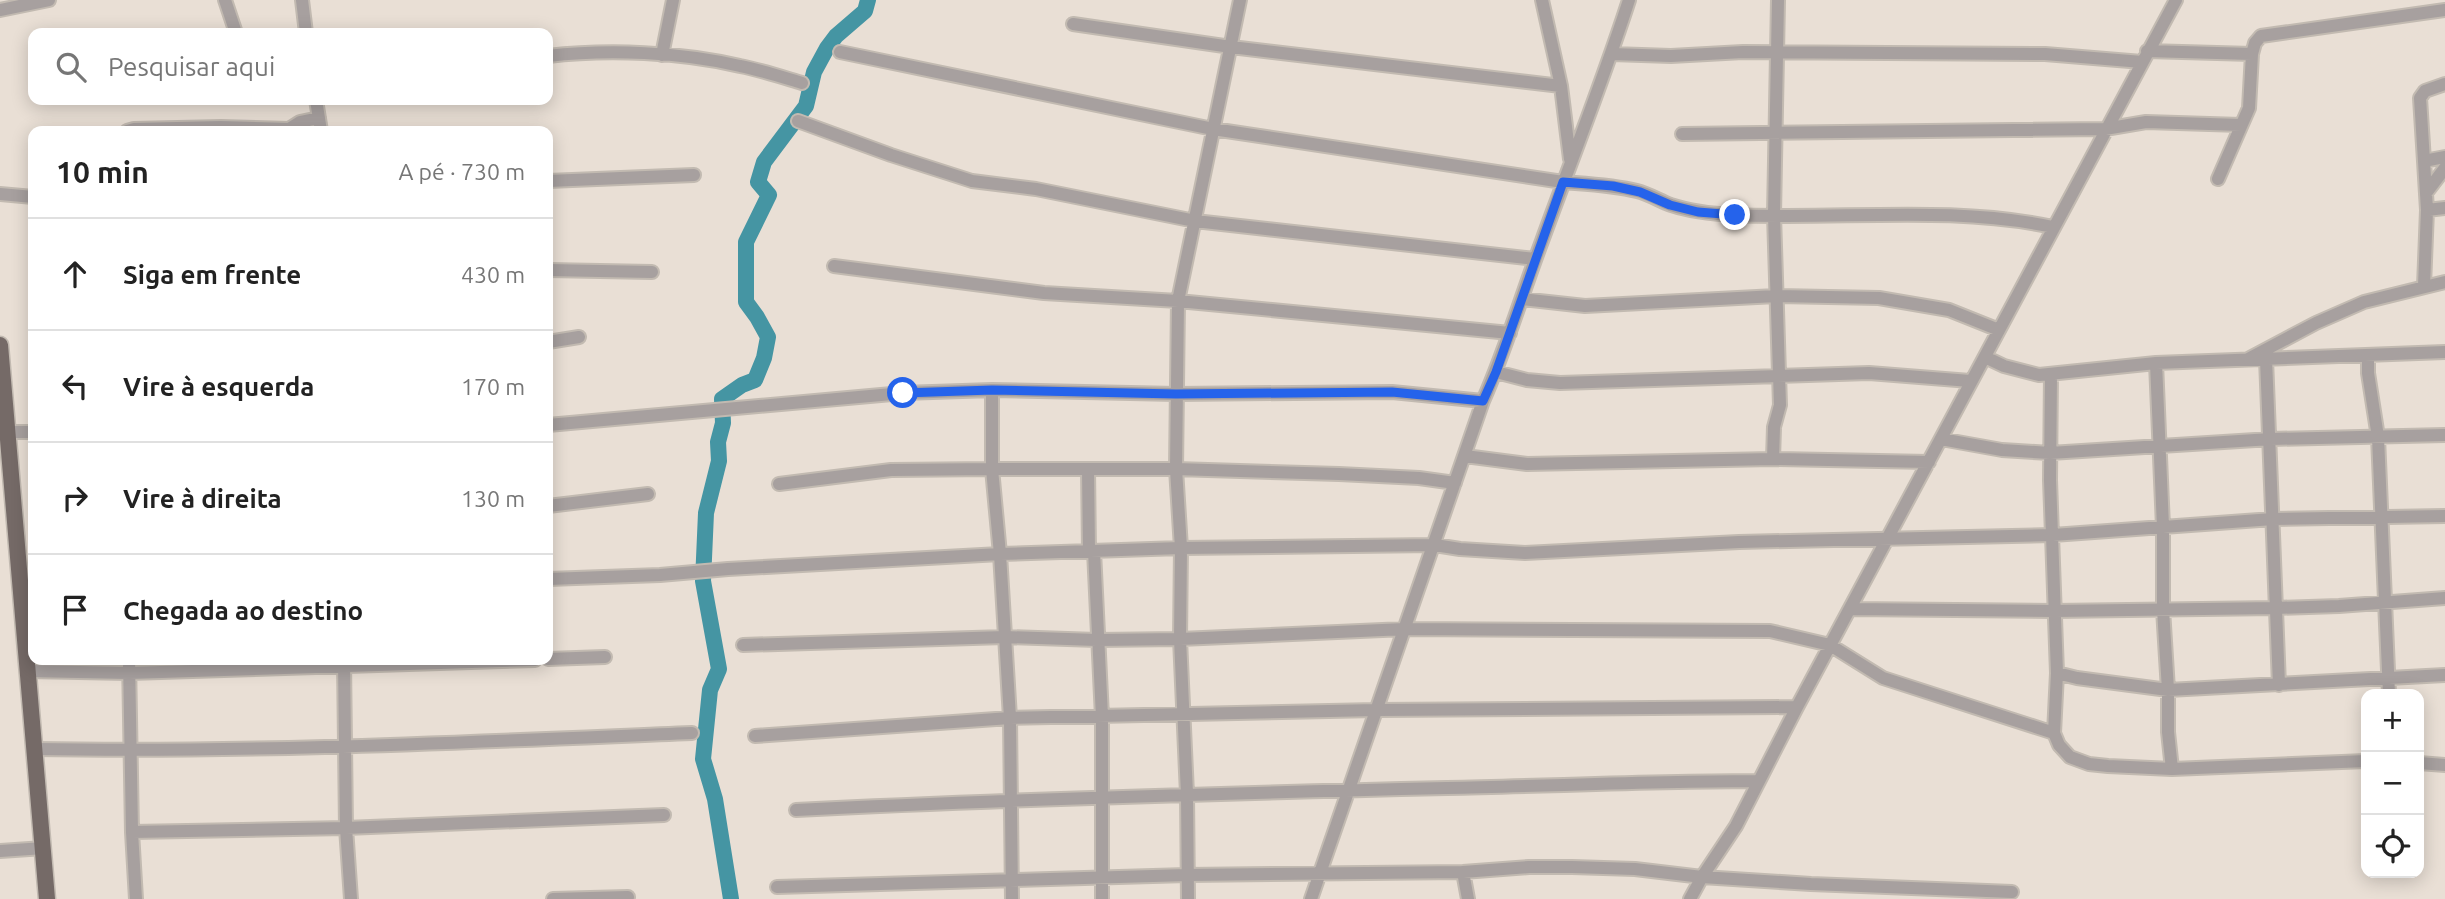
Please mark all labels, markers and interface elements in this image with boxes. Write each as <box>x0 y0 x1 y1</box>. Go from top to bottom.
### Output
search box <box>28 28 553 105</box>
icon: search <box>52 48 90 86</box>
text: Pesquisar aqui <box>108 52 275 81</box>
text: 10 min <box>56 155 149 189</box>
text: A pé · 730 m <box>398 159 525 184</box>
route end <box>1719 199 1750 230</box>
icon: ahead <box>56 255 94 293</box>
text: Siga em frente <box>123 260 301 289</box>
text: 430 m <box>461 262 525 287</box>
icon: left <box>56 367 94 405</box>
text: Vire à esquerda <box>123 372 314 401</box>
text: 170 m <box>461 374 525 399</box>
route start <box>887 377 918 408</box>
icon: right <box>56 479 94 517</box>
text: Vire à direita <box>123 484 282 513</box>
text: 130 m <box>461 486 525 511</box>
icon: arrive <box>56 591 94 629</box>
text: Chegada ao destino <box>123 596 363 625</box>
map controls <box>2361 689 2424 878</box>
button: + <box>2361 689 2424 752</box>
button: − <box>2361 752 2424 815</box>
button: locate <box>2361 815 2424 878</box>

